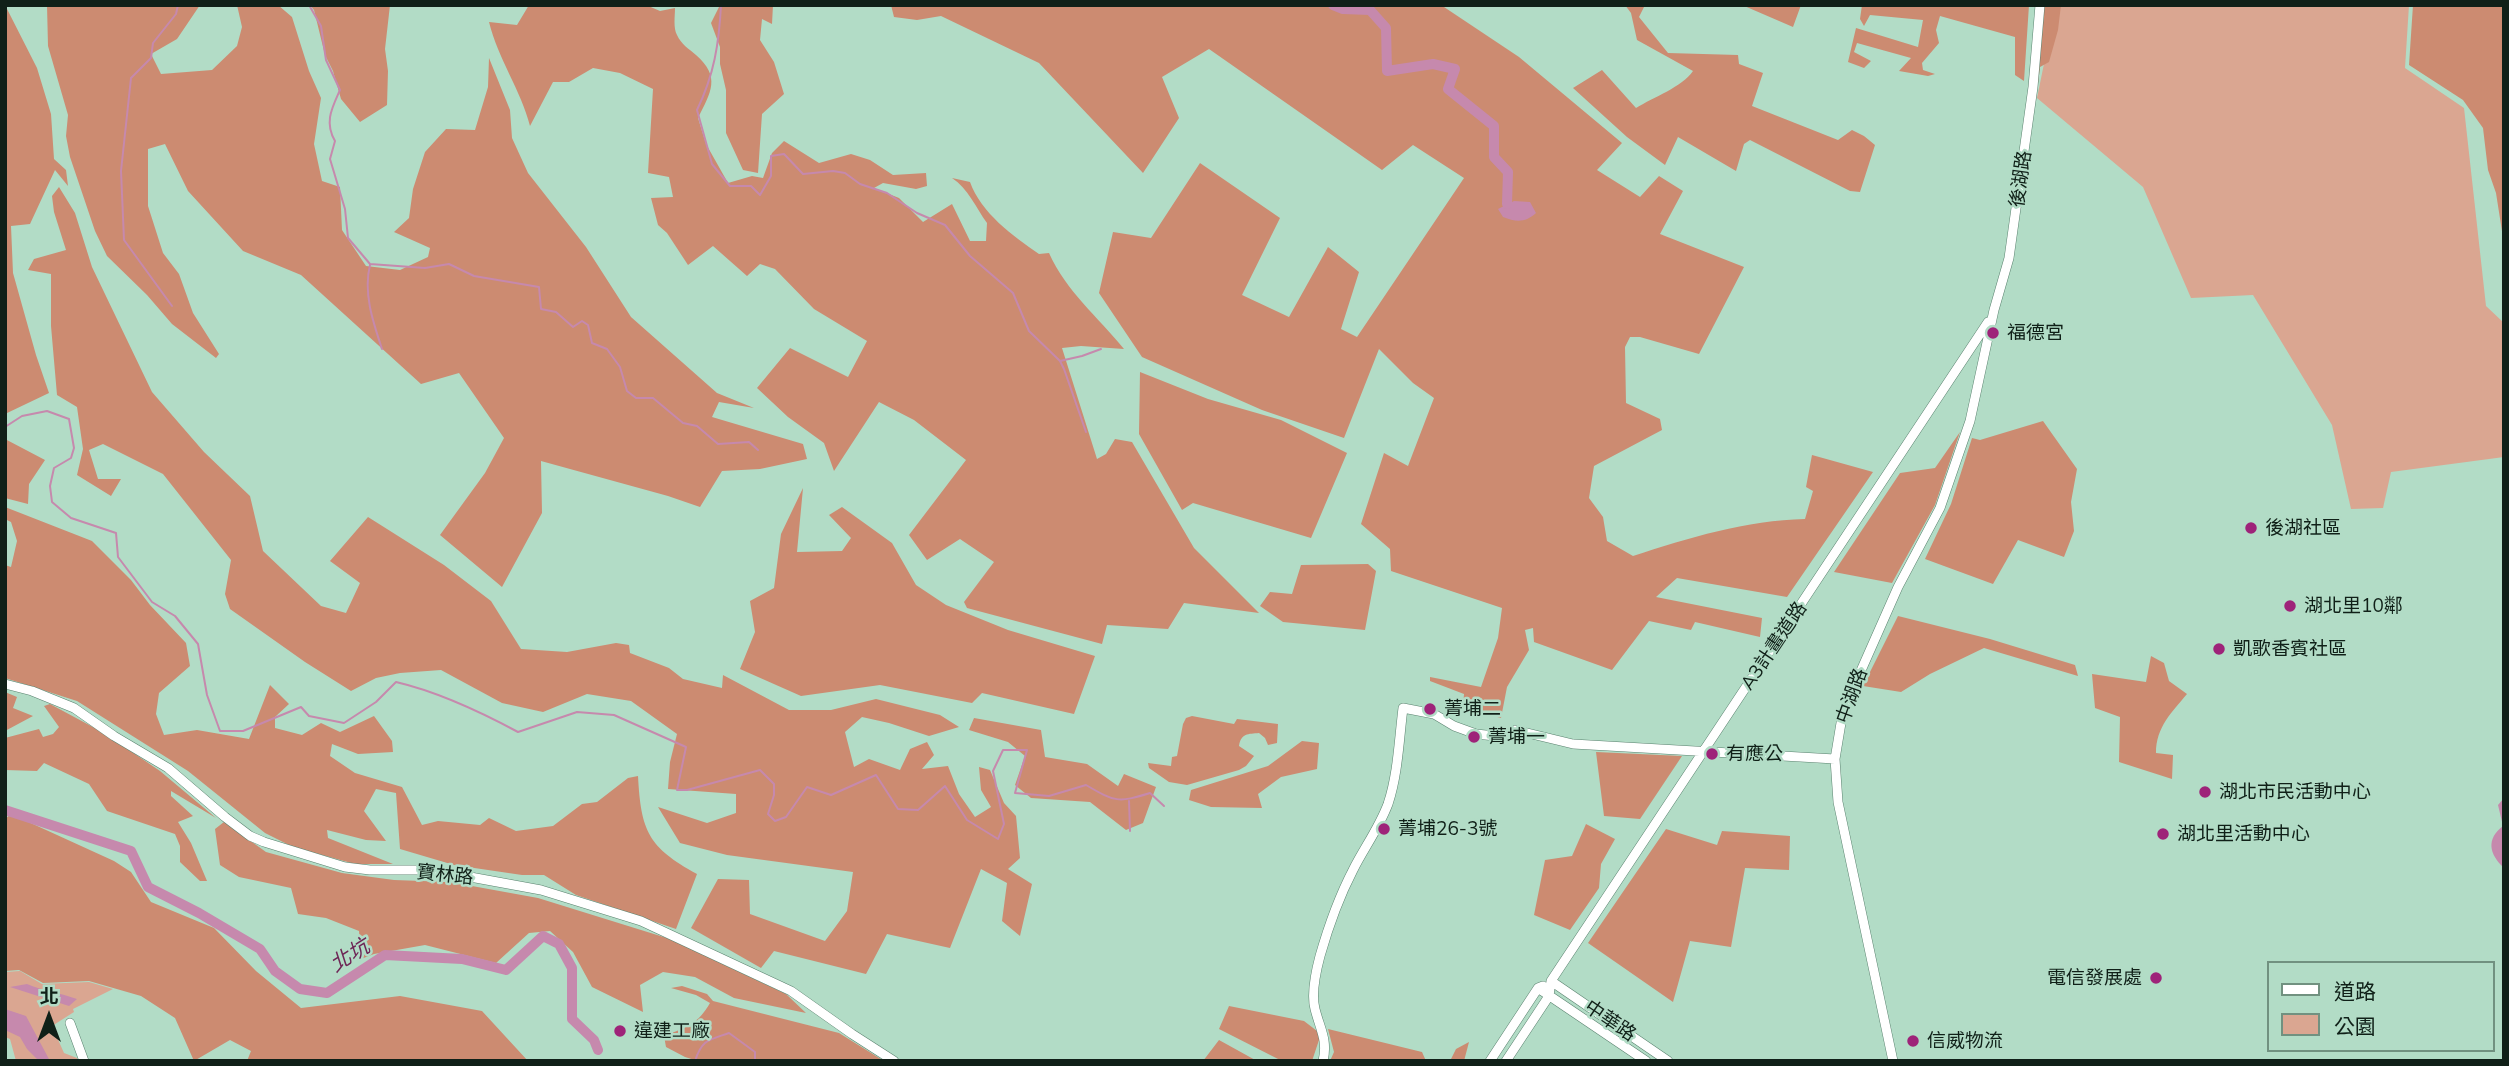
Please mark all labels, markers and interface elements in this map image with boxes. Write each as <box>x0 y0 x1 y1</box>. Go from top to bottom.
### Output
street label: 後湖路 <box>2006 149 2036 209</box>
place label: 福德宮 <box>2007 322 2064 344</box>
marker: 福德宮 <box>1985 325 2001 341</box>
place label: 後湖社區 <box>2265 517 2341 539</box>
marker: 後湖社區 <box>2243 520 2259 536</box>
place label: 湖北里10鄰 <box>2304 595 2403 617</box>
street label: A3計畫道路 <box>1736 598 1812 694</box>
marker: 湖北里10鄰 <box>2282 598 2298 614</box>
place label: 凱歌香賓社區 <box>2233 638 2347 660</box>
marker: 凱歌香賓社區 <box>2211 641 2227 657</box>
street label: 中湖路 <box>1832 665 1872 727</box>
place label: 菁埔二 <box>1444 698 1501 720</box>
marker: 菁埔二 <box>1422 701 1438 717</box>
place label: 菁埔一 <box>1488 726 1545 748</box>
marker: 菁埔一 <box>1466 729 1482 745</box>
place label: 有應公 <box>1726 743 1783 765</box>
marker: 有應公 <box>1704 746 1720 762</box>
place label: 湖北市民活動中心 <box>2219 781 2371 803</box>
marker: 湖北市民活動中心 <box>2197 784 2213 800</box>
place label: 菁埔26-3號 <box>1398 818 1497 840</box>
marker: 菁埔26-3號 <box>1376 821 1392 837</box>
place label: 湖北里活動中心 <box>2177 823 2310 845</box>
marker: 湖北里活動中心 <box>2155 826 2171 842</box>
street label: 寶林路 <box>415 861 475 889</box>
water label: 北坑 <box>326 934 374 978</box>
legend <box>2268 961 2495 1052</box>
place label: 電信發展處 <box>2047 967 2142 989</box>
marker: 電信發展處 <box>2148 970 2164 986</box>
text: 道路 <box>2334 978 2376 1004</box>
north arrow <box>14 982 84 1052</box>
text: 北 <box>39 984 59 1008</box>
street label: 中華路 <box>1580 996 1640 1046</box>
text: 公園 <box>2334 1013 2376 1039</box>
place label: 違建工廠 <box>634 1020 710 1042</box>
marker: 違建工廠 <box>612 1023 628 1039</box>
place label: 信威物流 <box>1927 1030 2003 1052</box>
marker: 信威物流 <box>1905 1033 1921 1049</box>

